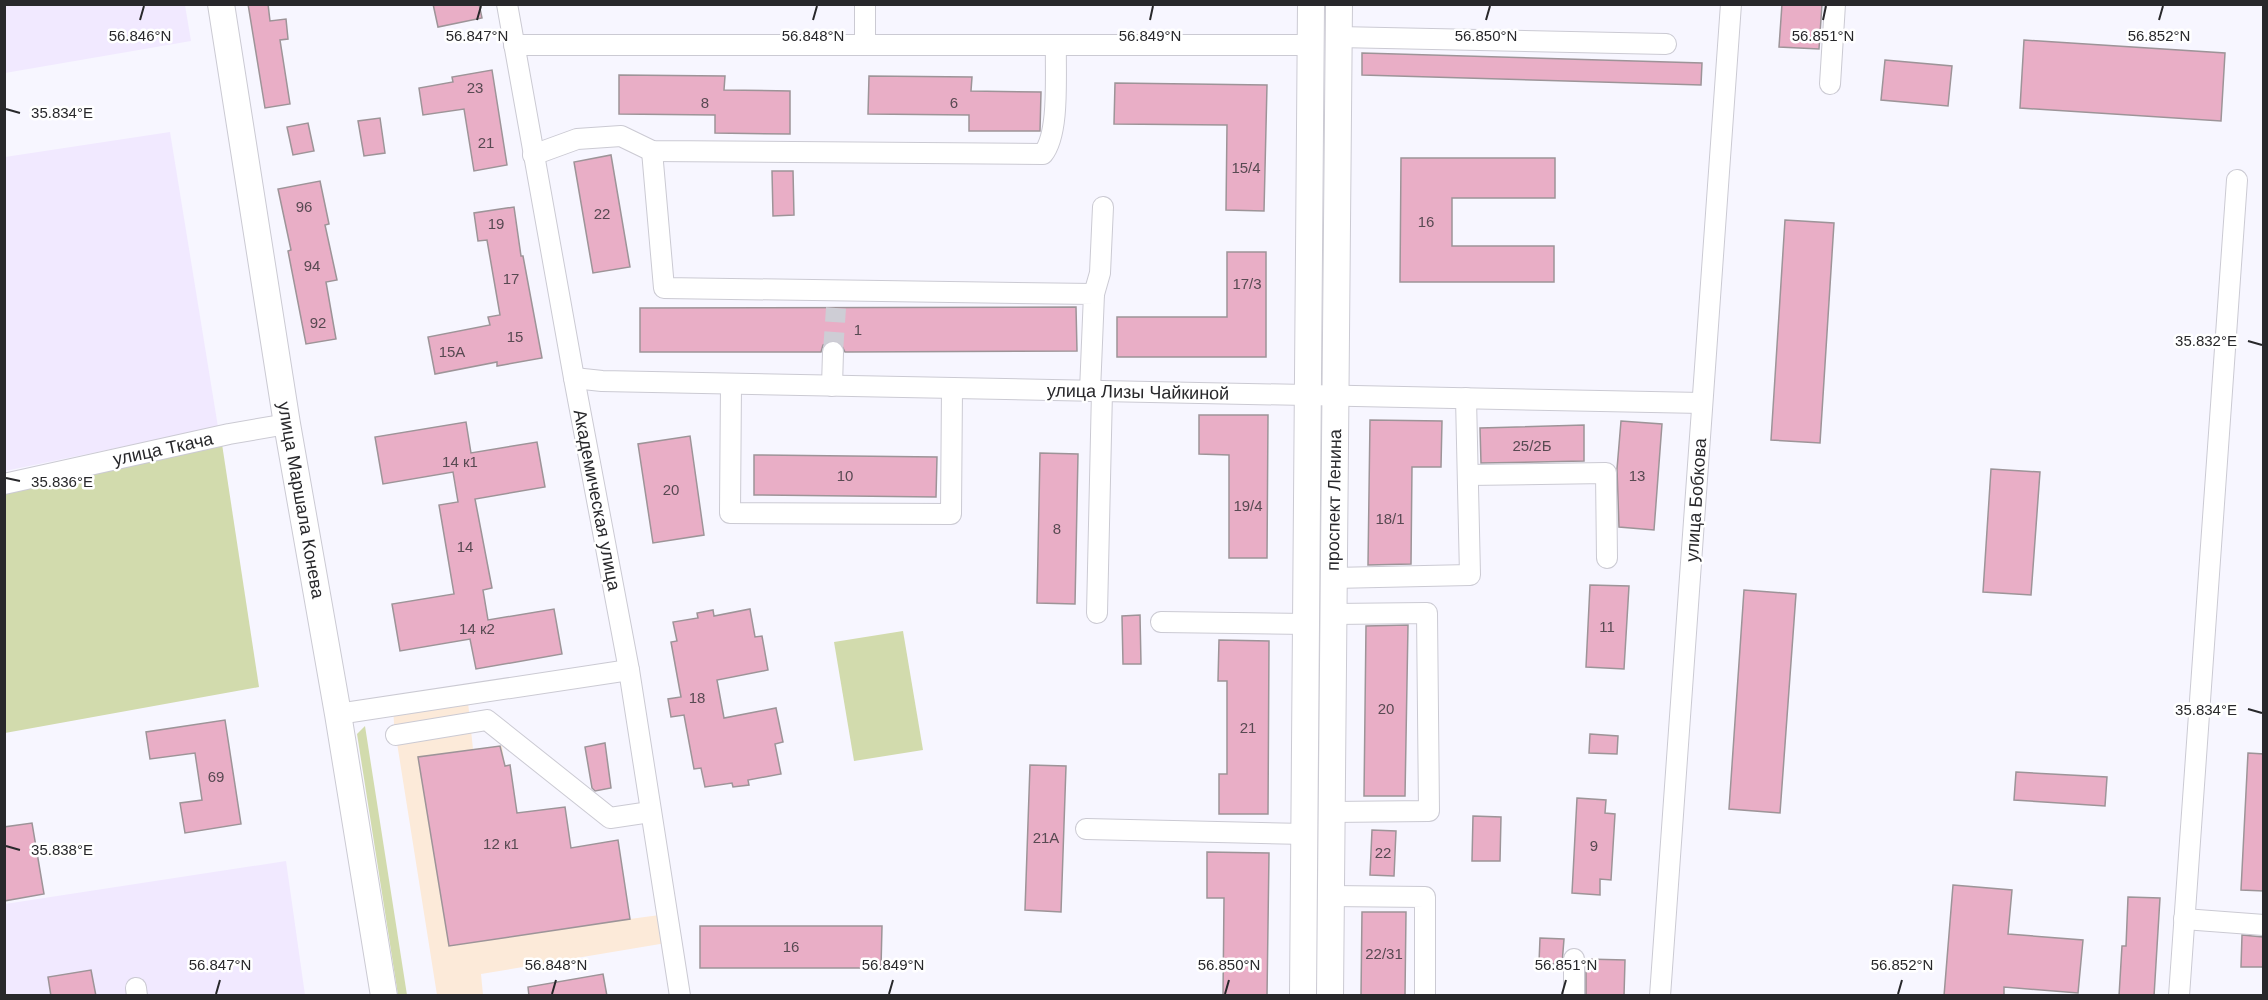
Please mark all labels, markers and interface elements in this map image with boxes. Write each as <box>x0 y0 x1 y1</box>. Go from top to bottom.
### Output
text: 56.846°N <box>109 27 171 44</box>
text: 56.847°N <box>446 27 508 44</box>
text: 56.848°N <box>782 27 844 44</box>
text: 56.849°N <box>1119 27 1181 44</box>
text: 56.850°N <box>1455 27 1517 44</box>
text: 56.851°N <box>1792 27 1854 44</box>
text: 56.852°N <box>2128 27 2190 44</box>
house number: 23 <box>467 79 483 96</box>
house number: 8 <box>701 94 709 111</box>
house number: 6 <box>950 94 958 111</box>
text: 35.834°E <box>31 104 93 121</box>
house number: 21 <box>478 134 494 151</box>
house number: 15/4 <box>1231 159 1261 176</box>
house number: 96 <box>296 198 312 215</box>
house number: 22 <box>594 205 610 222</box>
house number: 16 <box>1418 213 1434 230</box>
house number: 19 <box>488 215 504 232</box>
house number: 94 <box>304 257 320 274</box>
house number: 17 <box>503 270 519 287</box>
house number: 17/3 <box>1232 275 1262 292</box>
house number: 92 <box>310 314 326 331</box>
house number: 1 <box>854 321 862 338</box>
house number: 15 <box>507 328 523 345</box>
text: 35.832°E <box>2175 332 2237 349</box>
house number: 15А <box>439 343 465 360</box>
street label: улица Лизы Чайкиной <box>1047 380 1229 404</box>
street label: улица Маршала Конева <box>274 400 328 601</box>
street label: Академическая улица <box>570 408 625 593</box>
street label: улица Ткача <box>111 428 216 469</box>
street label: проспект Ленина <box>1323 428 1345 571</box>
street label: улица Бобкова <box>1682 436 1710 563</box>
house number: 25/2Б <box>1512 437 1552 454</box>
house number: 14 к1 <box>442 453 478 470</box>
house number: 10 <box>837 467 853 484</box>
house number: 13 <box>1629 467 1645 484</box>
text: 35.836°E <box>31 473 93 490</box>
house number: 20 <box>663 481 679 498</box>
house number: 19/4 <box>1233 497 1263 514</box>
house number: 18/1 <box>1375 510 1405 527</box>
house number: 8 <box>1053 520 1061 537</box>
house number: 14 <box>457 538 473 555</box>
house number: 11 <box>1599 618 1615 635</box>
house number: 14 к2 <box>459 620 495 637</box>
house number: 18 <box>689 689 705 706</box>
house number: 20 <box>1378 700 1394 717</box>
text: 35.834°E <box>2175 701 2237 718</box>
house number: 21 <box>1240 719 1256 736</box>
house number: 69 <box>208 768 224 785</box>
house number: 21А <box>1033 829 1059 846</box>
house number: 12 к1 <box>483 835 519 852</box>
house number: 9 <box>1590 837 1598 854</box>
text: 35.838°E <box>31 841 93 858</box>
house number: 22 <box>1375 844 1391 861</box>
house number: 16 <box>783 938 799 955</box>
house number: 22/31 <box>1365 945 1403 962</box>
text: 56.847°N <box>189 956 251 973</box>
text: 56.848°N <box>525 956 587 973</box>
text: 56.849°N <box>862 956 924 973</box>
text: 56.850°N <box>1198 956 1260 973</box>
text: 56.851°N <box>1535 956 1597 973</box>
text: 56.852°N <box>1871 956 1933 973</box>

